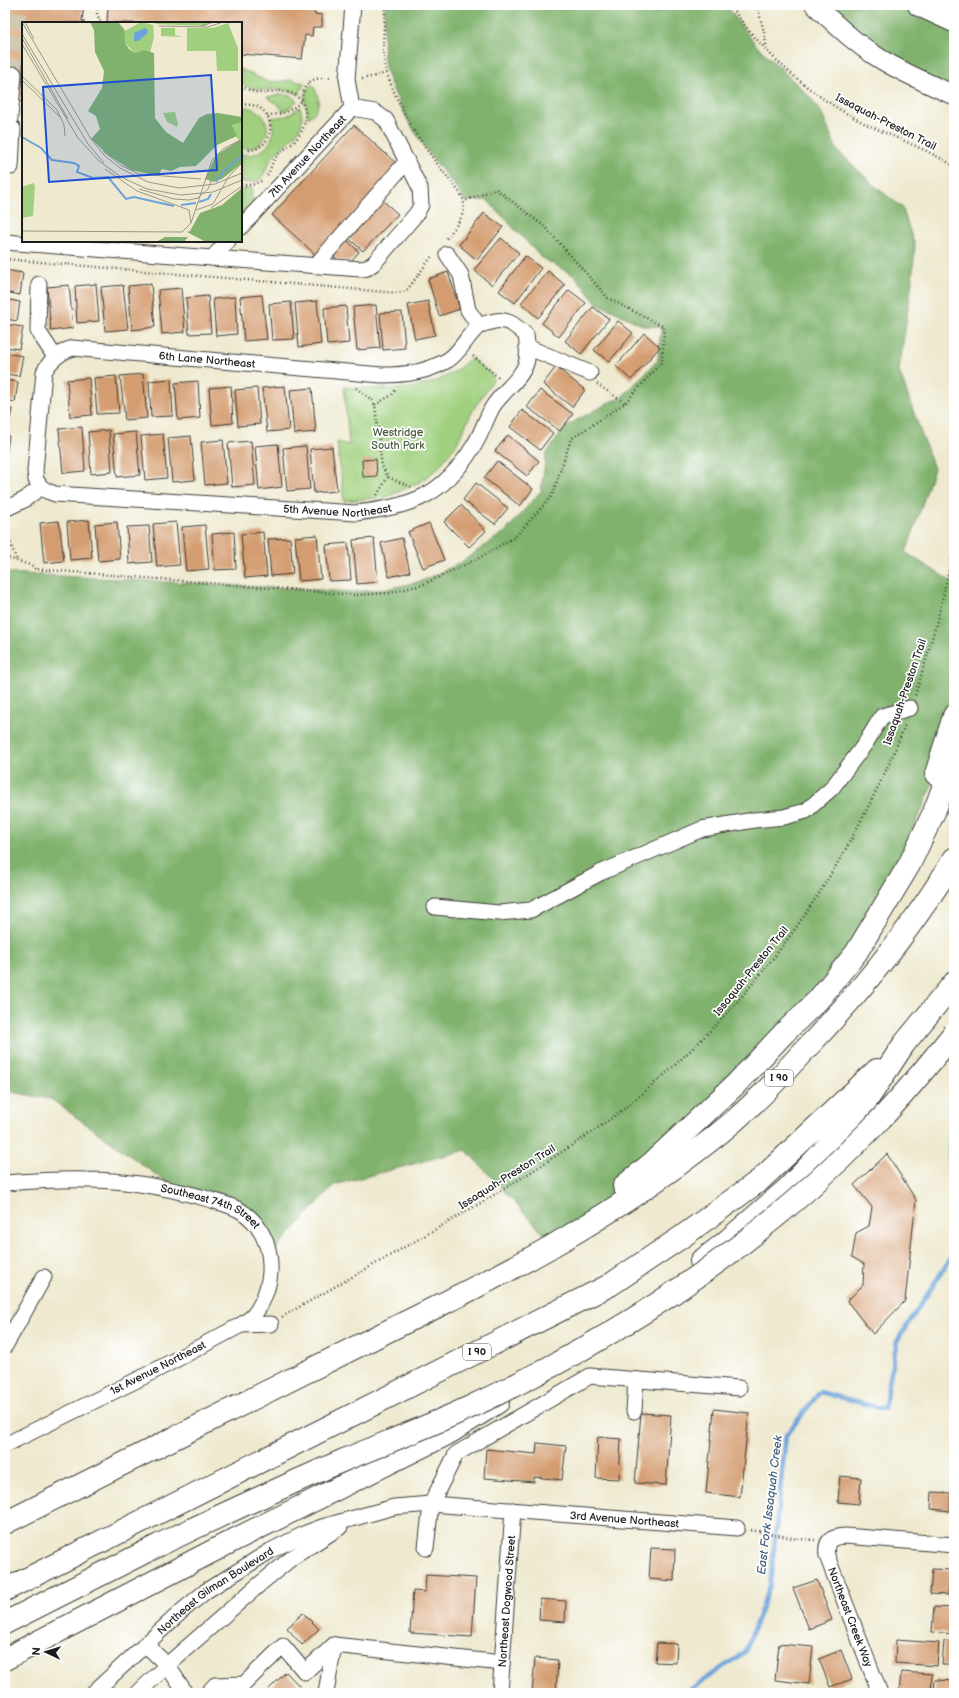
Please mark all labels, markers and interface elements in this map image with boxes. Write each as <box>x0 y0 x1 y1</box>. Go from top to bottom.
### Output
inset map <box>22 22 242 242</box>
street label: Issaquah-Preston Trail <box>833 91 939 153</box>
street label: 7th Avenue Northeast <box>266 112 349 200</box>
street label: 6th Lane Northeast <box>158 349 256 371</box>
park label: Westridge South Park <box>371 426 425 452</box>
street label: 5th Avenue Northeast <box>283 501 393 520</box>
street label: Issaquah-Preston Trail <box>881 637 929 747</box>
street label: Issaquah-Preston Trail <box>711 924 791 1018</box>
road number: I 90 <box>765 1070 793 1086</box>
street label: Issaquah-Preston Trail <box>456 1142 558 1212</box>
street label: Southeast 74th Street <box>159 1181 263 1231</box>
street label: 1st Avenue Northeast <box>108 1338 209 1398</box>
road number: I 90 <box>463 1344 491 1360</box>
water label: East Fork Issaquah Creek <box>754 1433 786 1575</box>
street label: 3rd Avenue Northeast <box>569 1508 680 1530</box>
street label: Northeast Dogwood Street <box>495 1534 518 1668</box>
street label: Northeast Gilman Boulevard <box>154 1544 276 1637</box>
street label: Northeast Creek Way <box>825 1565 875 1669</box>
north arrow <box>26 1632 66 1672</box>
text: N <box>30 1647 43 1656</box>

